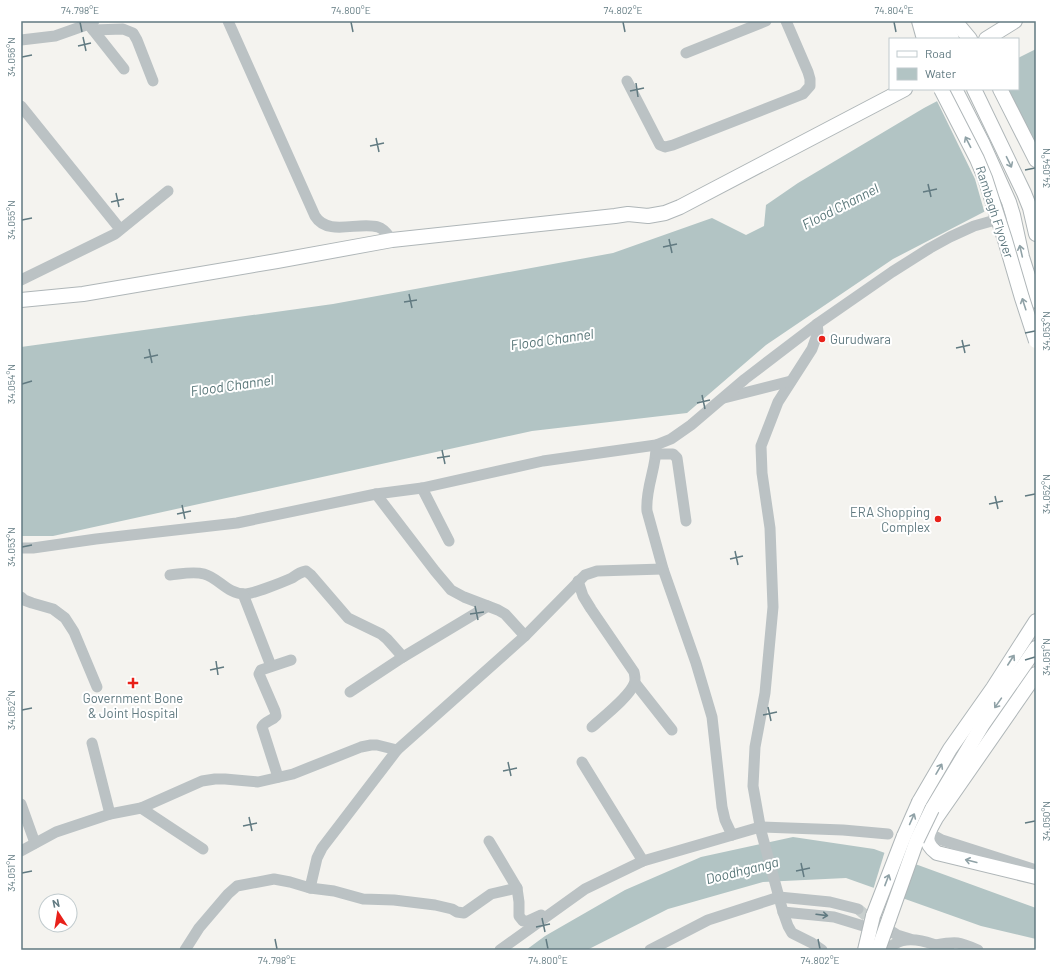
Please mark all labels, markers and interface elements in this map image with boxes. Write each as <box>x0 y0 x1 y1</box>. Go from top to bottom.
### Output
text: 74.798°E <box>61 4 99 16</box>
text: 74.800°E <box>331 4 371 16</box>
text: 74.802°E <box>603 4 643 16</box>
text: 74.804°E <box>874 4 914 16</box>
text: 34.056°N <box>5 37 17 77</box>
legend <box>889 38 1019 90</box>
text: Road <box>925 46 952 60</box>
text: Water <box>925 66 957 80</box>
one-way arrow <box>964 136 972 148</box>
text: 34.054°N <box>1040 148 1052 188</box>
one-way arrow <box>1006 156 1013 168</box>
street label: Rambagh Flyover <box>973 164 1018 260</box>
water label: Flood Channel <box>799 179 881 233</box>
text: 34.055°N <box>5 200 17 240</box>
one-way arrow <box>1017 244 1024 257</box>
one-way arrow <box>1019 298 1027 310</box>
text: 34.053°N <box>1040 311 1052 351</box>
water label: Flood Channel <box>509 325 595 353</box>
place label: Gurudwara <box>830 331 891 347</box>
marker: Gurudwara <box>817 334 827 344</box>
text: 34.054°N <box>5 364 17 404</box>
water label: Flood Channel <box>189 371 275 399</box>
text: 34.052°N <box>1040 474 1052 514</box>
place label: ERA Shopping Complex <box>850 504 930 535</box>
marker: ERA Shopping Complex <box>933 514 943 524</box>
text: 34.053°N <box>5 527 17 567</box>
text: 34.051°N <box>1040 638 1052 676</box>
one-way arrow <box>1006 655 1015 666</box>
marker: Government Bone & Joint Hospital <box>127 677 139 689</box>
text: 34.052°N <box>5 690 17 730</box>
place label: Government Bone & Joint Hospital <box>83 690 183 721</box>
one-way arrow <box>994 698 1002 709</box>
one-way arrow <box>935 763 943 775</box>
text: 34.050°N <box>1040 801 1052 841</box>
one-way arrow <box>908 814 916 826</box>
water label: Doodhganga <box>704 853 780 887</box>
text: 34.051°N <box>5 854 17 892</box>
one-way arrow <box>965 856 978 864</box>
one-way arrow <box>884 874 892 886</box>
north arrow <box>38 893 78 933</box>
text: N <box>51 896 61 910</box>
one-way arrow <box>815 911 828 919</box>
text: 74.798°E <box>258 954 296 966</box>
text: 74.800°E <box>528 954 568 966</box>
text: 74.802°E <box>800 954 840 966</box>

